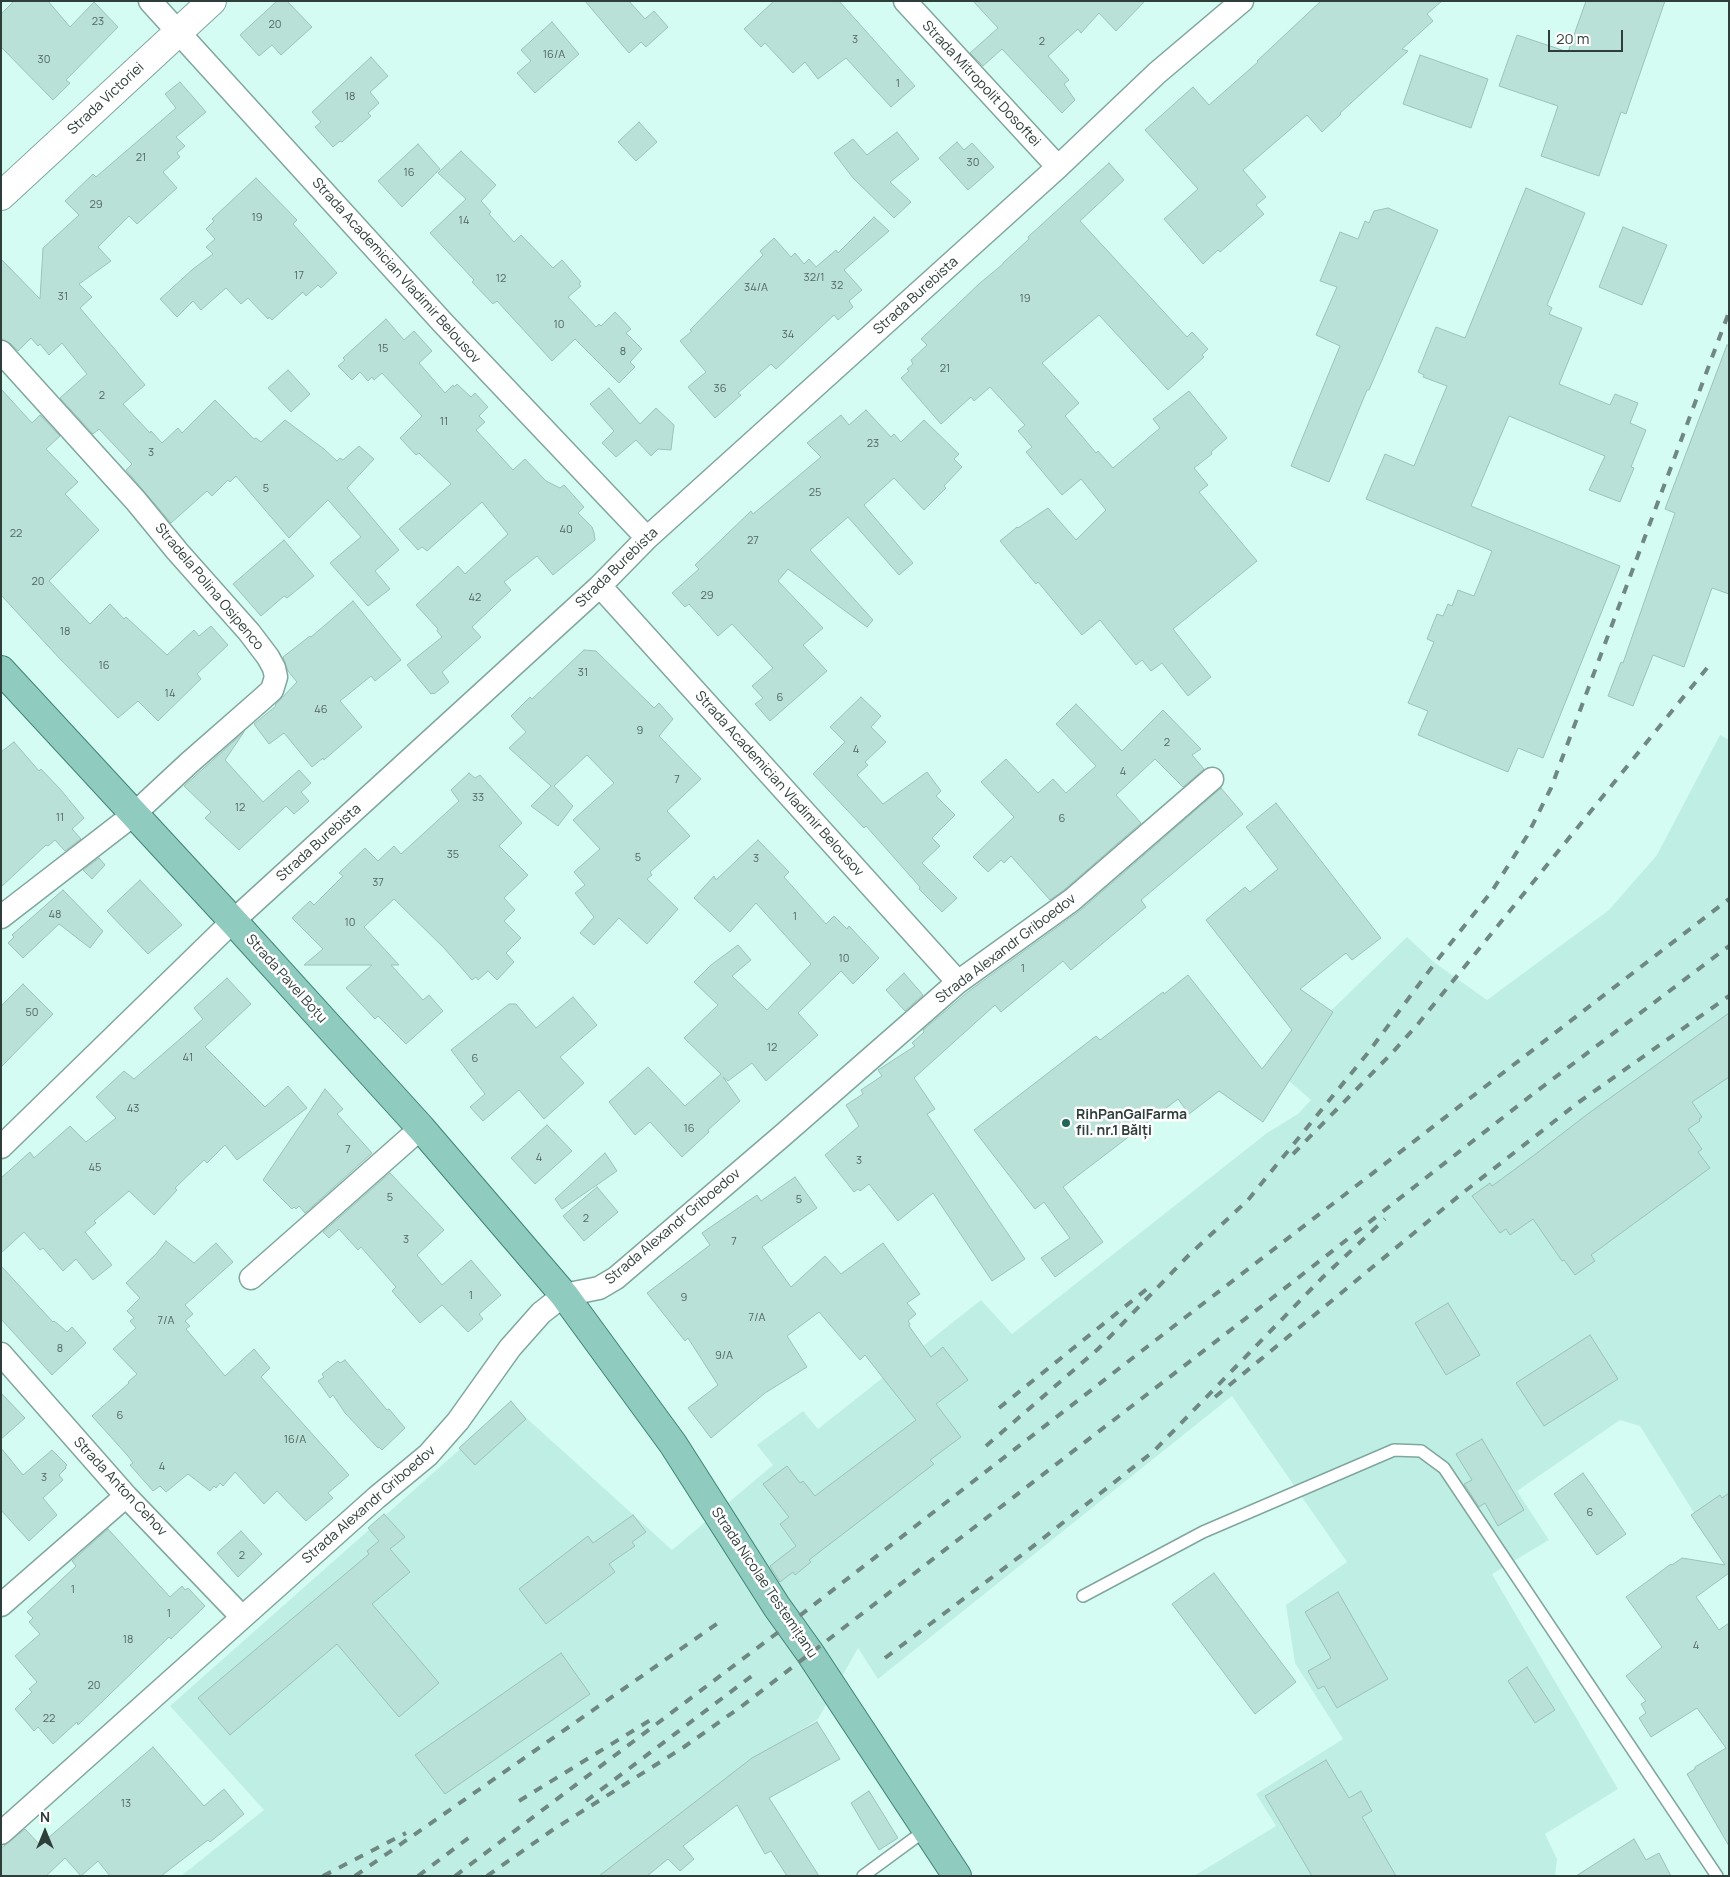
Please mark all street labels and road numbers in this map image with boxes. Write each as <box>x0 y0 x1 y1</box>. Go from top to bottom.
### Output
street label: Strada Mitropolit Dosoftei <box>918 18 1044 150</box>
street label: Strada Victoriei <box>64 59 148 139</box>
street label: Strada Academician Vladimir Belousov <box>308 175 484 367</box>
street label: Strada Burebista <box>870 254 962 338</box>
street label: Stradela Polina Osipenco <box>151 520 267 654</box>
street label: Strada Burebista <box>572 524 662 612</box>
street label: Strada Academician Vladimir Belousov <box>691 688 867 880</box>
street label: Strada Burebista <box>273 801 365 885</box>
street label: Strada Alexandr Griboedov <box>933 891 1079 1007</box>
street label: Strada Pavel Boțu <box>242 931 330 1027</box>
street label: Strada Alexandr Griboedov <box>602 1166 744 1288</box>
street label: Strada Anton Cehov <box>70 1434 170 1540</box>
street label: Strada Alexandr Griboedov <box>299 1442 439 1568</box>
street label: Strada Nicolae Testemițanu <box>707 1505 821 1661</box>

